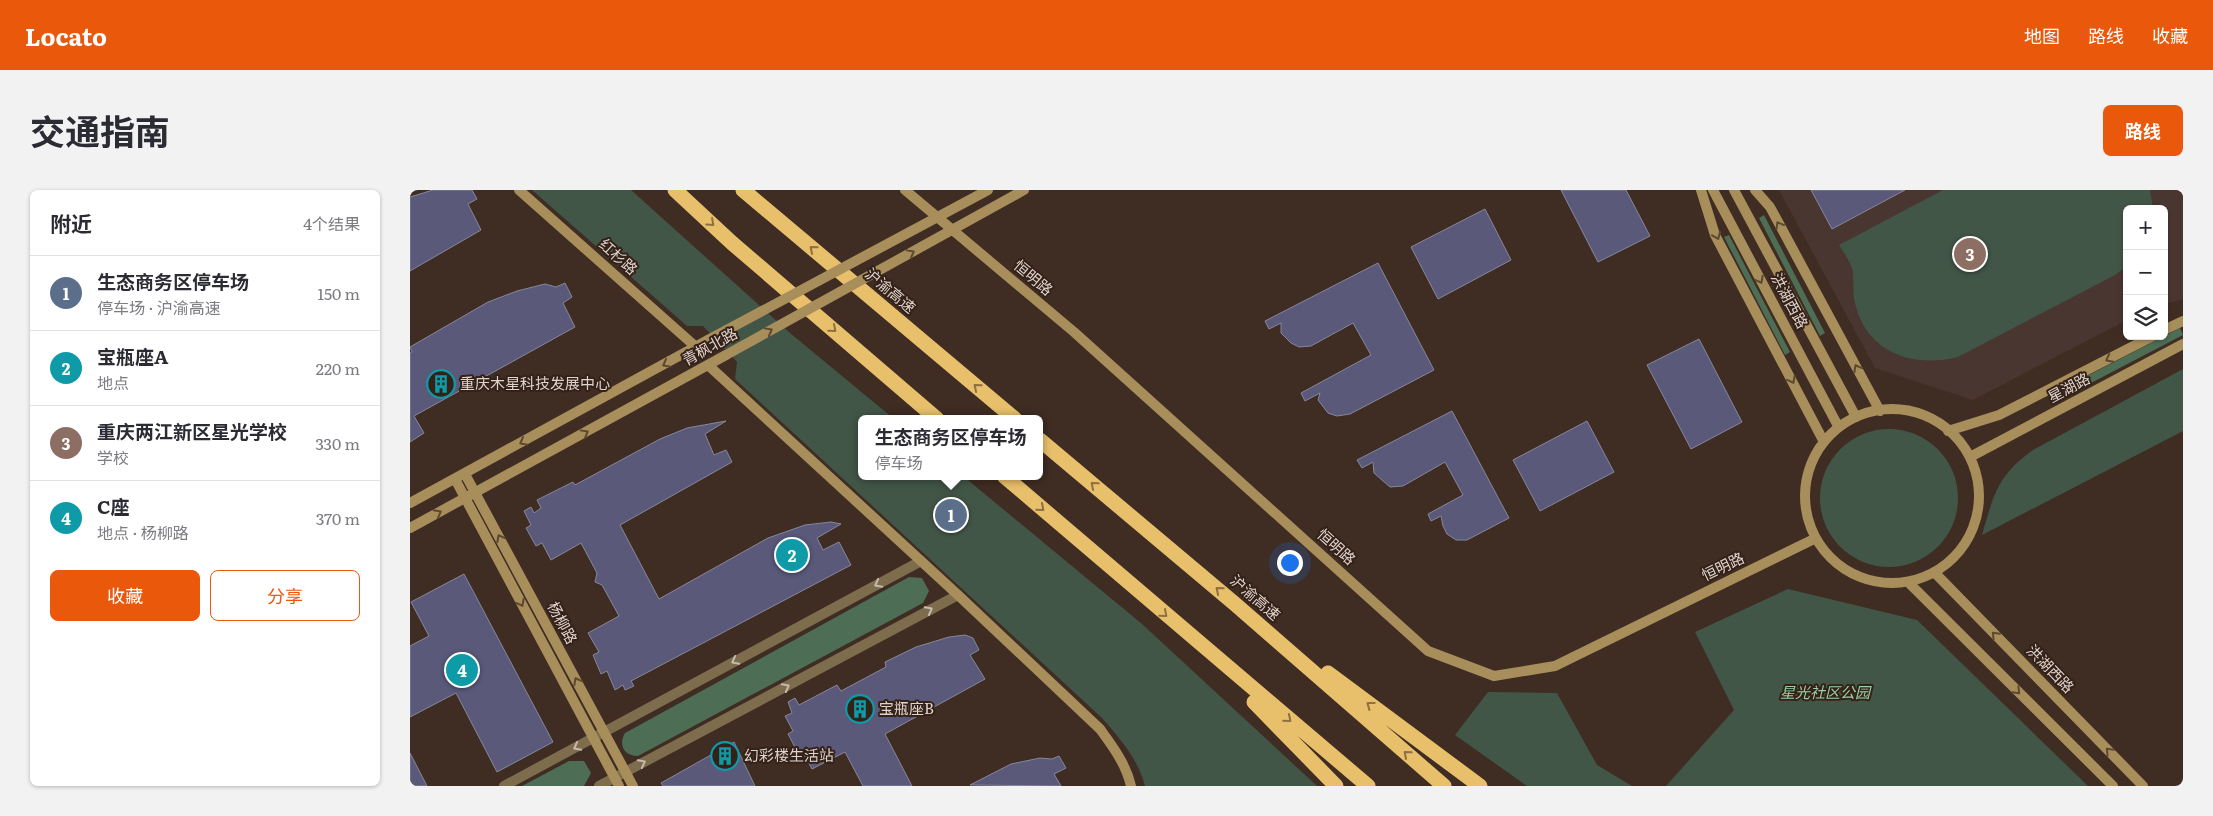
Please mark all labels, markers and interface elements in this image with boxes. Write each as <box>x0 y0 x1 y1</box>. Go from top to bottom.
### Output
text: Locato <box>25 18 107 53</box>
text: 地图 <box>2024 22 2060 49</box>
text: 路线 <box>2088 22 2124 49</box>
text: 收藏 <box>2152 22 2188 49</box>
text: 交通指南 <box>30 104 170 156</box>
button: 路线 <box>2103 105 2183 156</box>
map controls <box>2123 205 2168 340</box>
button: + <box>2123 205 2168 250</box>
text: 附近 <box>50 207 92 238</box>
text: 4个结果 <box>303 211 360 235</box>
one-way arrow <box>705 217 714 226</box>
one-way arrow <box>1775 221 1785 230</box>
one-way arrow <box>1710 231 1721 240</box>
street label: 红杉路 <box>595 232 643 279</box>
pin: 3 <box>1954 235 1986 273</box>
one-way arrow <box>809 246 818 255</box>
one-way arrow <box>906 249 915 259</box>
button: − <box>2123 250 2168 295</box>
street label: 恒明路 <box>1009 254 1059 300</box>
street label: 沪渝高速 <box>861 262 921 318</box>
text: 生态商务区停车场 <box>97 267 249 295</box>
street label: 洪湖西路 <box>1766 268 1815 332</box>
one-way arrow <box>1754 274 1764 283</box>
text: 1 <box>63 281 69 305</box>
text: 150 m <box>317 281 360 305</box>
text: 停车场 · 沪渝高速 <box>97 295 221 319</box>
button: layers <box>2123 295 2168 340</box>
street label: 青枫北路 <box>677 321 741 370</box>
one-way arrow <box>828 324 837 333</box>
one-way arrow <box>764 327 773 337</box>
text: 宝瓶座A <box>97 342 168 370</box>
one-way arrow <box>2105 353 2114 363</box>
text: 2 <box>62 356 70 380</box>
text: 220 m <box>316 356 360 380</box>
one-way arrow <box>662 358 671 368</box>
one-way arrow <box>1853 364 1863 373</box>
street label: 星湖路 <box>2043 366 2094 407</box>
building icon: 重庆木星科技发展中心 <box>426 369 456 399</box>
text: 地点 <box>97 370 129 394</box>
place label: 重庆木星科技发展中心 <box>460 371 610 394</box>
one-way arrow <box>1786 375 1796 384</box>
one-way arrow <box>974 384 983 393</box>
popup <box>858 415 1043 480</box>
text: 重庆两江新区星光学校 <box>97 417 287 445</box>
text: 生态商务区停车场 <box>874 422 1027 450</box>
one-way arrow <box>579 429 588 439</box>
text: 3 <box>62 431 70 455</box>
text: 330 m <box>315 431 360 455</box>
one-way arrow <box>519 435 528 445</box>
text: 学校 <box>97 445 129 469</box>
text: 停车场 <box>874 450 923 474</box>
one-way arrow <box>1091 483 1100 491</box>
text: C座 <box>97 492 130 520</box>
pin: 1 <box>935 496 967 534</box>
one-way arrow <box>1035 502 1044 511</box>
text: 4 <box>61 506 71 530</box>
text: 370 m <box>316 506 360 530</box>
one-way arrow <box>432 509 441 519</box>
text: 地点 · 杨柳路 <box>97 520 189 544</box>
street label: 恒明路 <box>1313 522 1361 569</box>
one-way arrow <box>496 535 506 544</box>
pin: 2 <box>776 536 808 574</box>
street label: 恒明路 <box>1697 545 1748 586</box>
your location <box>1277 550 1303 576</box>
street label: 沪渝高速 <box>1226 569 1286 625</box>
button: 收藏 <box>50 570 200 621</box>
button: 分享 <box>210 570 360 621</box>
one-way arrow <box>875 578 884 588</box>
one-way arrow <box>1215 587 1224 596</box>
street label: 杨柳路 <box>543 597 584 648</box>
one-way arrow <box>515 598 525 607</box>
one-way arrow <box>924 606 933 616</box>
one-way arrow <box>1159 608 1168 617</box>
one-way arrow <box>1992 632 2001 641</box>
street label: 洪湖西路 <box>2022 638 2080 698</box>
pin: 4 <box>446 651 478 689</box>
one-way arrow <box>732 655 741 665</box>
one-way arrow <box>573 678 583 687</box>
park label: 星光社区公园 <box>1780 680 1872 703</box>
one-way arrow <box>780 683 789 693</box>
one-way arrow <box>2012 685 2021 694</box>
building icon: 宝瓶座B <box>845 694 875 724</box>
place label: 宝瓶座B <box>879 696 934 719</box>
one-way arrow <box>1367 702 1376 710</box>
one-way arrow <box>1283 713 1292 722</box>
one-way arrow <box>573 740 582 750</box>
building icon: 幻彩楼生活站 <box>710 741 740 771</box>
place label: 幻彩楼生活站 <box>744 743 834 766</box>
one-way arrow <box>2106 748 2115 757</box>
one-way arrow <box>1404 751 1413 760</box>
one-way arrow <box>637 759 646 769</box>

